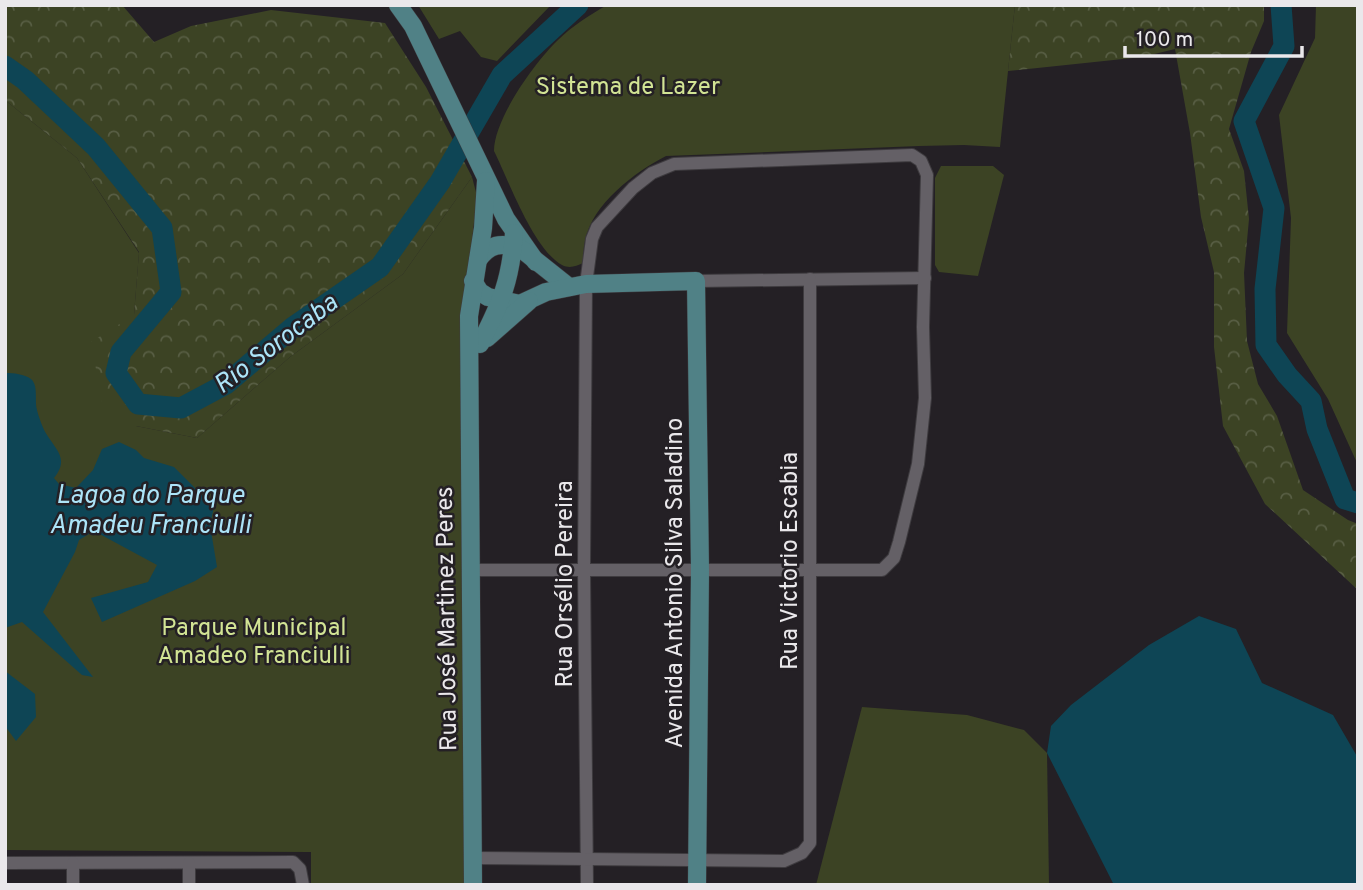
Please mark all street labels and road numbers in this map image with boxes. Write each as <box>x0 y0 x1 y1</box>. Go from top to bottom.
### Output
street label: Avenida Antonio Silva Saladino <box>661 418 691 748</box>
street label: Rua Victorio Escabia <box>776 452 806 670</box>
street label: Rua Orsélio Pereira <box>551 480 581 688</box>
street label: Rua José Martinez Peres <box>431 486 465 751</box>

